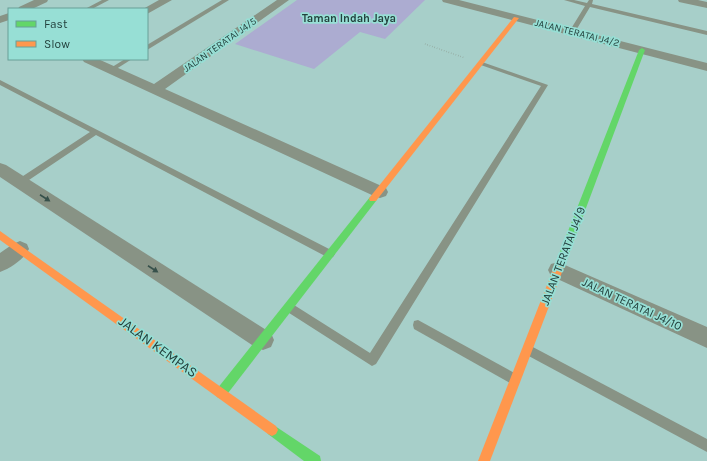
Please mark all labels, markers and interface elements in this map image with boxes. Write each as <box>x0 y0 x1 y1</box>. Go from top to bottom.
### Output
legend <box>8 8 148 60</box>
district label: Taman Indah Jaya <box>302 12 396 25</box>
street label: JALAN TERATAI J4/5 <box>181 15 259 75</box>
text: Fast <box>44 17 68 31</box>
street label: JALAN TERATAI J4/2 <box>533 17 621 49</box>
text: Slow <box>44 37 70 51</box>
one-way arrow <box>39 194 50 202</box>
street label: JALAN TERATAI J4/9 <box>538 205 588 307</box>
one-way arrow <box>148 265 159 273</box>
street label: JALAN TERATAI J4/10 <box>580 275 684 333</box>
street label: JALAN KEMPAS <box>115 313 201 381</box>

